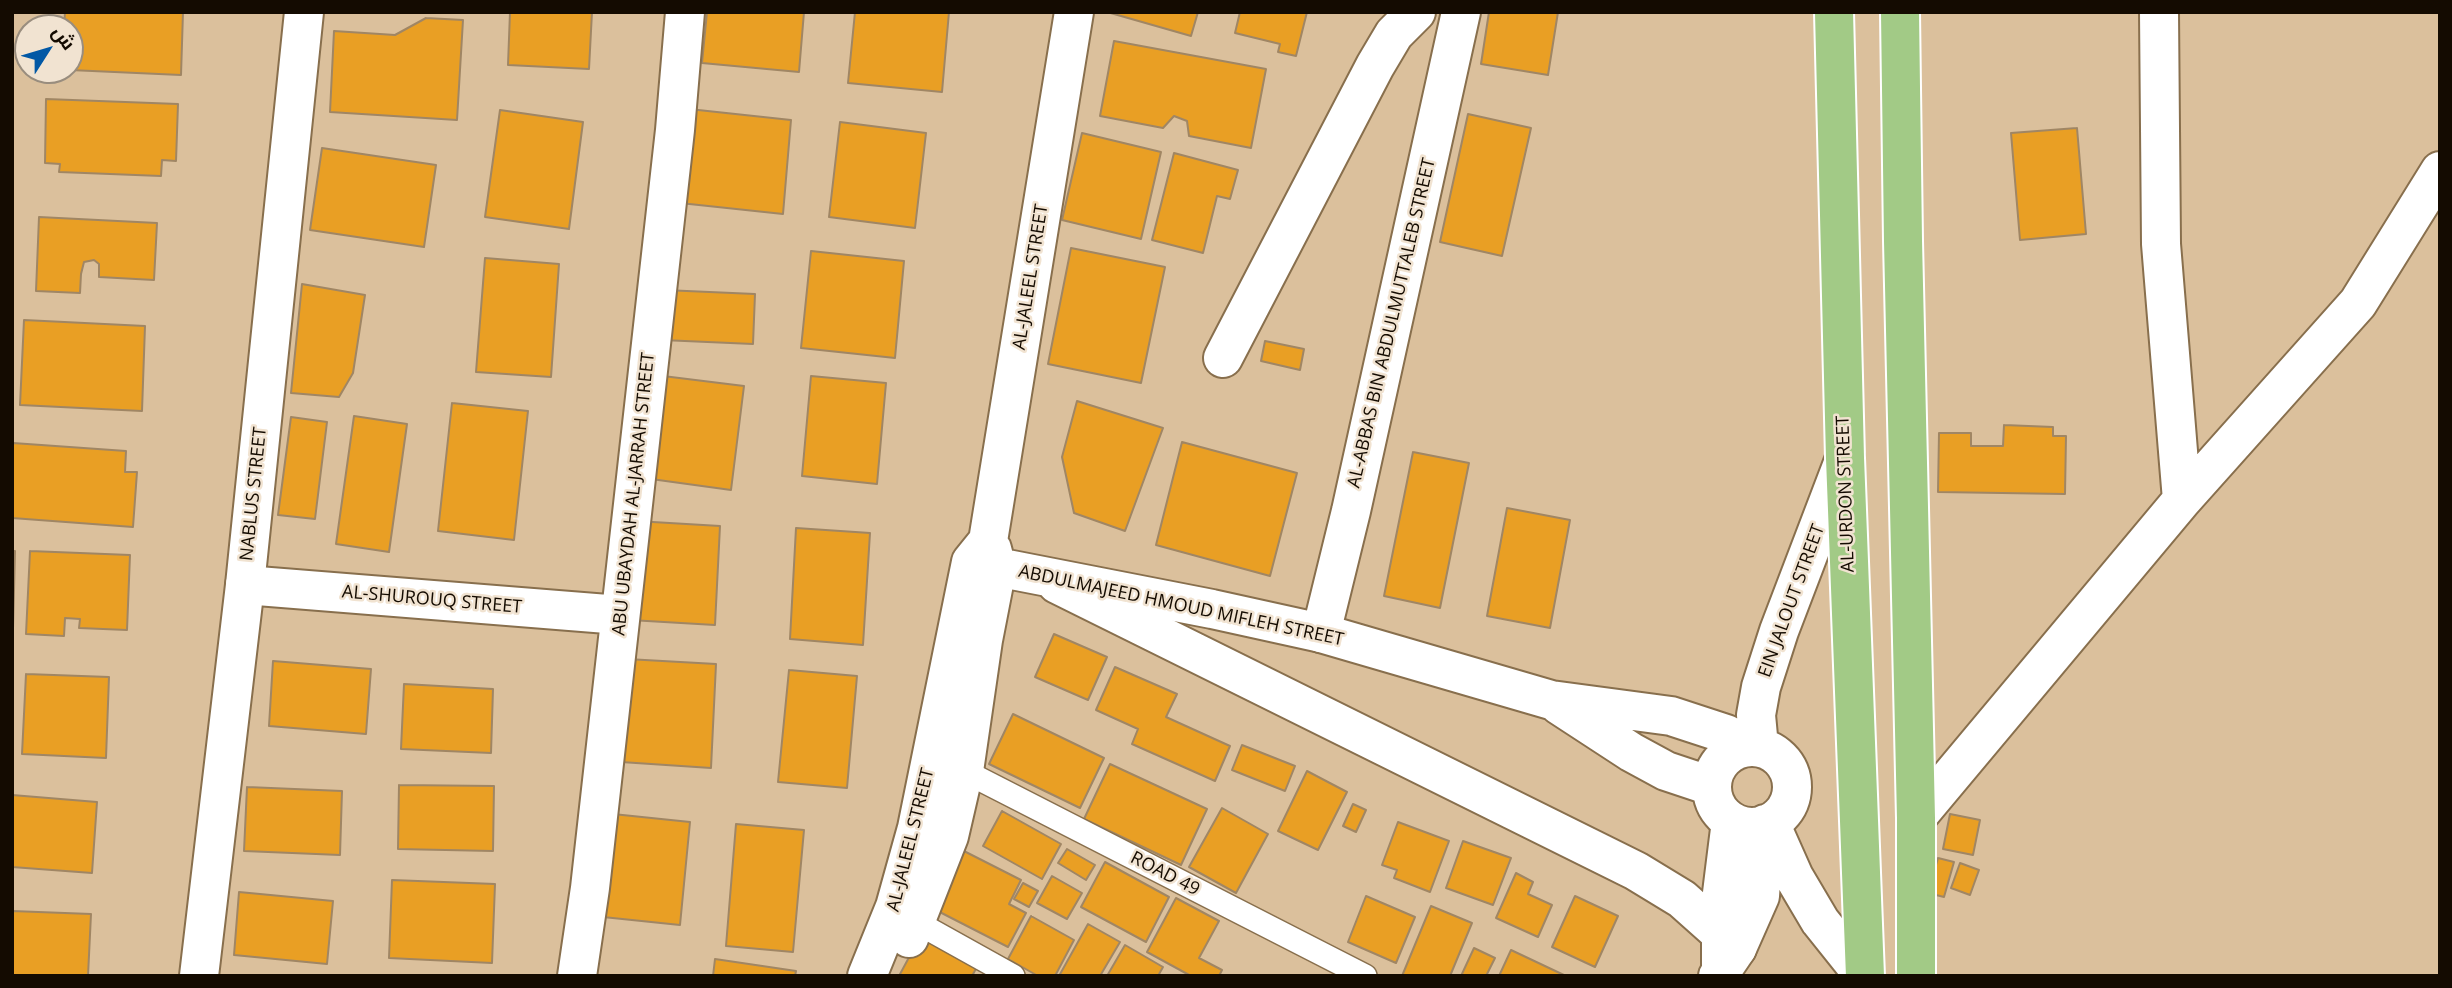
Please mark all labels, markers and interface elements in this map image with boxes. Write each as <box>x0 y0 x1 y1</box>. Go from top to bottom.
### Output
north arrow <box>14 14 84 84</box>
text: ش <box>46 20 82 55</box>
street label: AL-ABBAS BIN ABDULMUTTALEB STREET <box>1344 156 1440 490</box>
street label: AL-JALEEL STREET <box>1009 203 1053 351</box>
street label: ABU UBAYDAH AL-JARRAH STREET <box>608 351 660 637</box>
street label: AL-URDON STREET <box>1832 415 1860 573</box>
street label: NABLUS STREET <box>236 426 272 562</box>
street label: EIN JALOUT STREET <box>1754 521 1830 681</box>
street label: ABDULMAJEED HMOUD MIFLEH STREET <box>1017 561 1345 651</box>
street label: AL-SHUROUQ STREET <box>341 581 523 619</box>
street label: AL-JALEEL STREET <box>883 766 939 914</box>
street label: ROAD 49 <box>1127 847 1203 901</box>

